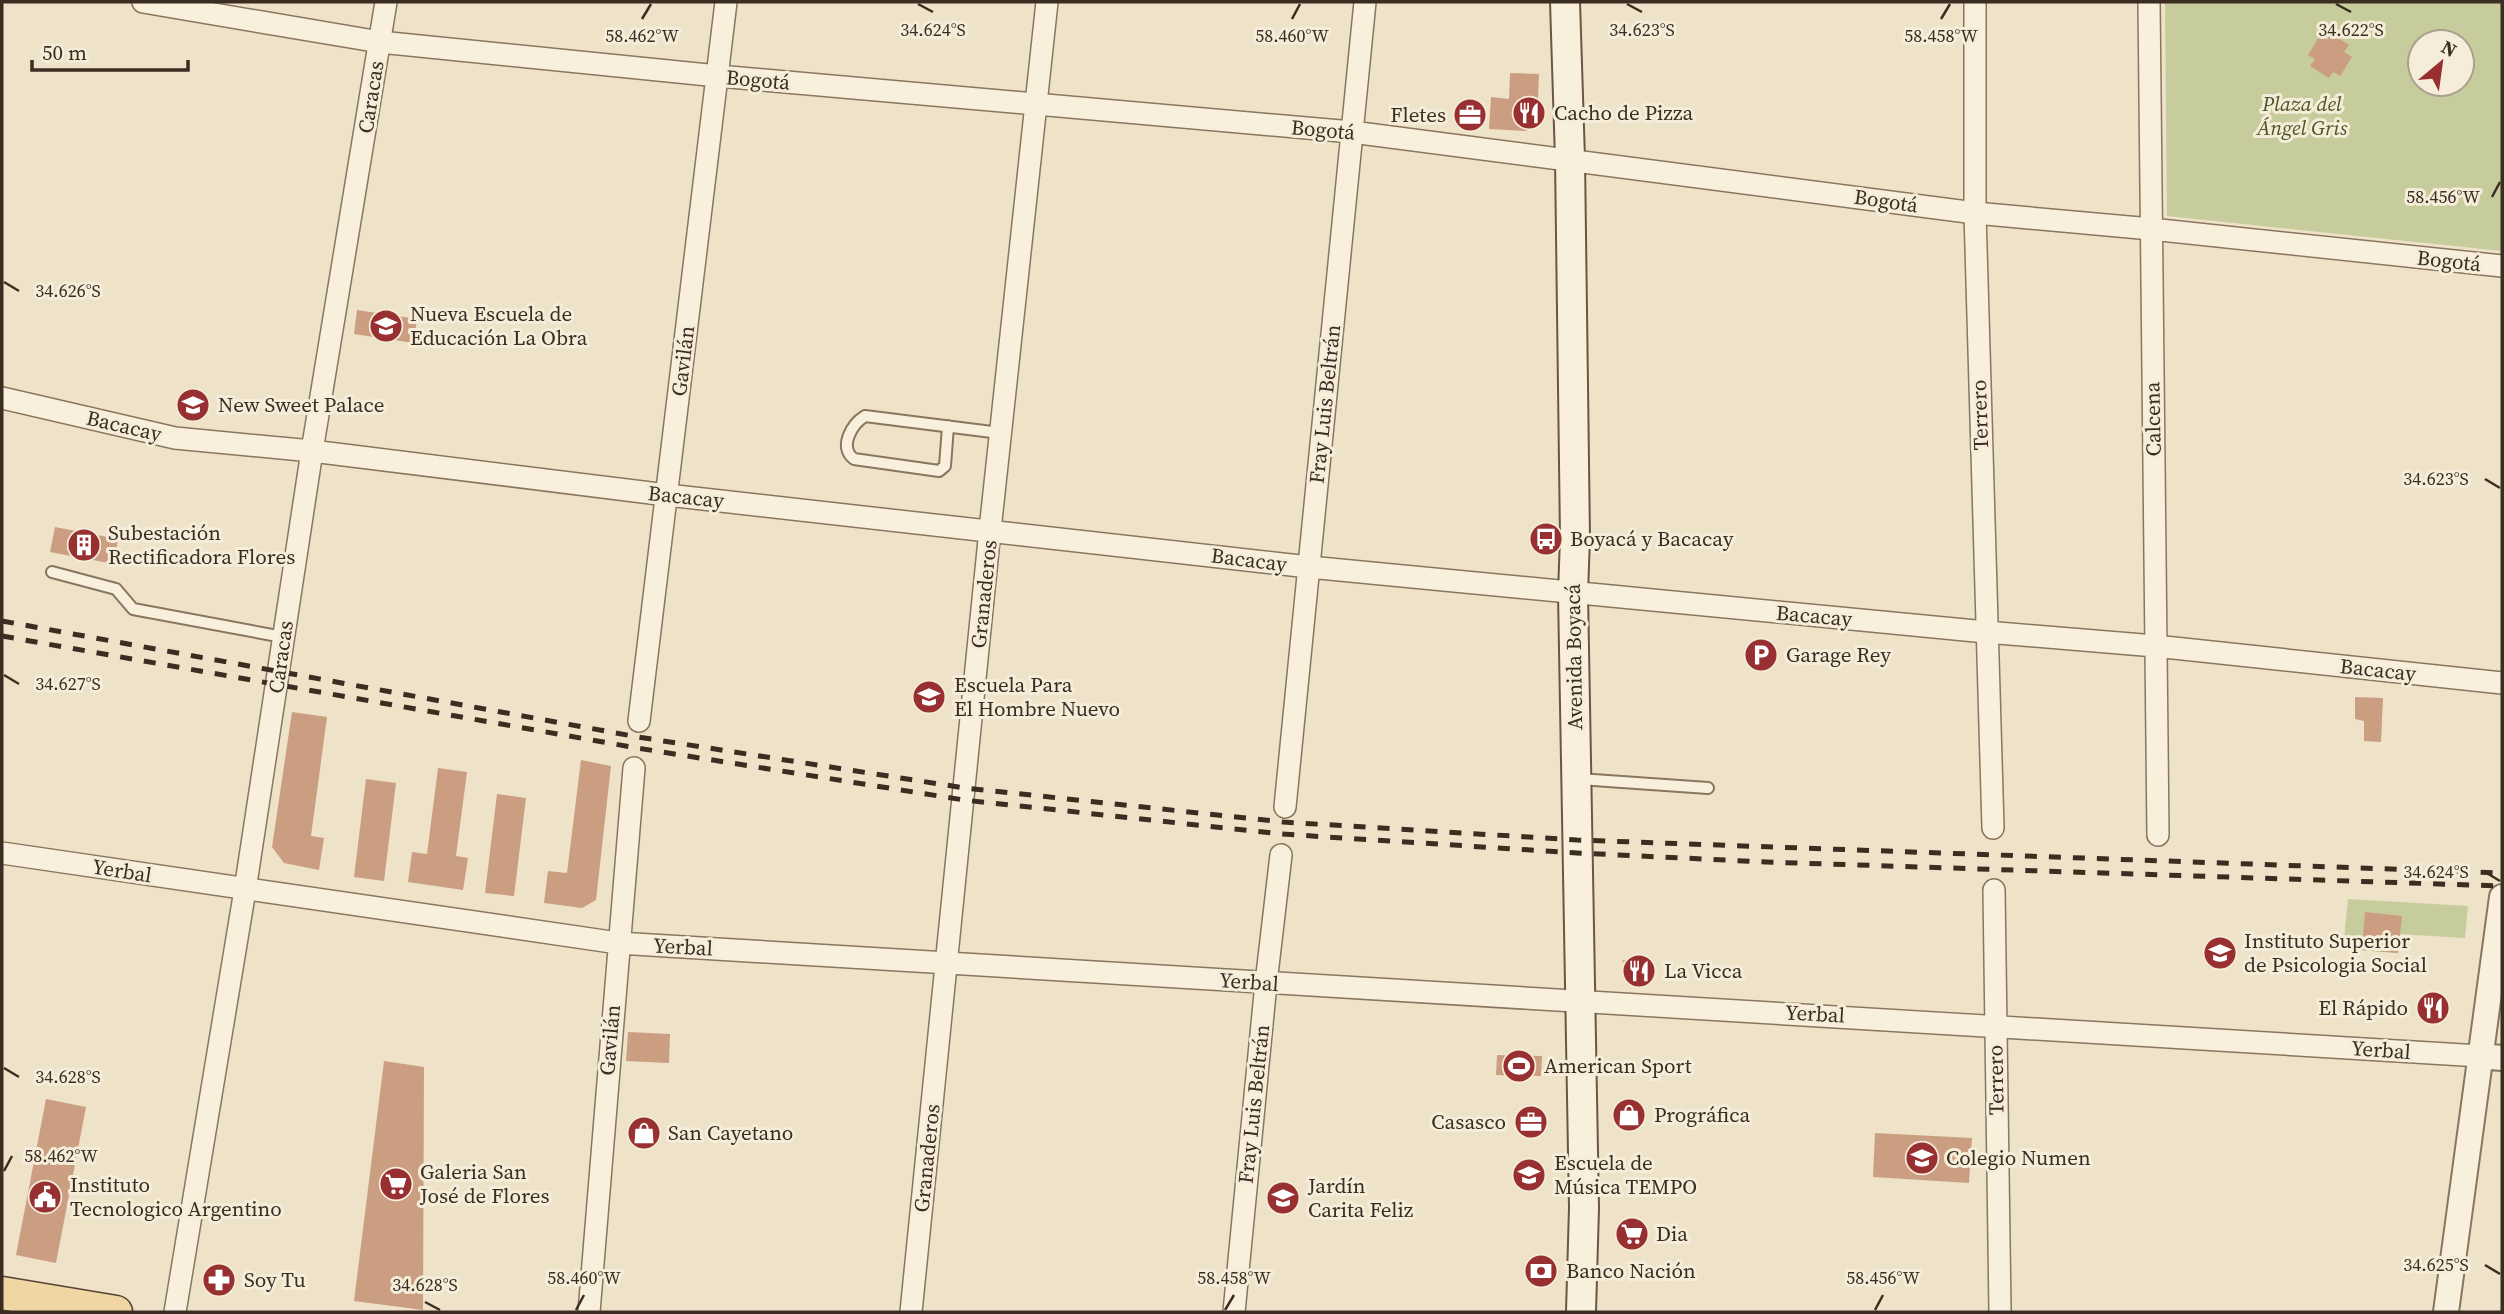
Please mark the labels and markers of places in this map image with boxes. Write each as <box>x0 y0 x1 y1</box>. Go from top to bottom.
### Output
restaurant icon: Cacho de Pizza <box>1510 94 1548 132</box>
office icon: Fletes <box>1451 96 1489 134</box>
place label: Cacho de Pizza <box>1554 98 1693 127</box>
place label: Fletes <box>1390 100 1446 129</box>
place label: Nueva Escuela de Educación La Obra <box>410 299 588 352</box>
school or university icon: Nueva Escuela de Educación La Obra <box>367 307 405 345</box>
school or university icon: New Sweet Palace <box>174 386 212 424</box>
place label: New Sweet Palace <box>218 390 384 419</box>
place label: Subestación Rectificadora Flores <box>108 518 295 571</box>
bus stop icon: Boyacá y Bacacay <box>1527 520 1565 558</box>
place label: Boyacá y Bacacay <box>1570 524 1734 553</box>
building icon: Subestación Rectificadora Flores <box>65 526 103 564</box>
parking icon: Garage Rey <box>1742 636 1780 674</box>
place label: Garage Rey <box>1786 640 1891 669</box>
place label: Escuela Para El Hombre Nuevo <box>954 670 1120 723</box>
school or university icon: Escuela Para El Hombre Nuevo <box>910 678 948 716</box>
place label: Instituto Superior de Psicologia Social <box>2244 926 2427 979</box>
school or university icon: Instituto Superior de Psicologia Social <box>2201 934 2239 972</box>
restaurant icon: La Vicca <box>1620 952 1658 990</box>
place label: La Vicca <box>1664 956 1743 985</box>
restaurant icon: El Rápido <box>2414 989 2452 1027</box>
place label: El Rápido <box>2318 993 2408 1022</box>
sports icon: American Sport <box>1500 1047 1538 1085</box>
place label: American Sport <box>1544 1051 1692 1080</box>
shop icon: Prográfica <box>1610 1096 1648 1134</box>
place label: Prográfica <box>1654 1100 1751 1129</box>
office icon: Casasco <box>1512 1103 1550 1141</box>
place label: Casasco <box>1431 1107 1506 1136</box>
shop icon: San Cayetano <box>625 1114 663 1152</box>
place label: San Cayetano <box>668 1118 793 1147</box>
school or university icon: Colegio Numen <box>1903 1139 1941 1177</box>
place label: Colegio Numen <box>1946 1143 2091 1172</box>
place label: Escuela de Música TEMPO <box>1554 1148 1697 1201</box>
school or university icon: Escuela de Música TEMPO <box>1510 1156 1548 1194</box>
place label: Galeria San José de Flores <box>419 1157 550 1210</box>
supermarket icon: Galeria San José de Flores <box>377 1165 415 1203</box>
place label: Instituto Tecnologico Argentino <box>70 1170 282 1223</box>
place label: Jardín Carita Feliz <box>1307 1171 1414 1224</box>
public building icon: Instituto Tecnologico Argentino <box>26 1178 64 1216</box>
school or university icon: Jardín Carita Feliz <box>1264 1179 1302 1217</box>
supermarket icon: Dia <box>1613 1215 1651 1253</box>
place label: Dia <box>1656 1219 1688 1248</box>
bank icon: Banco Nación <box>1522 1252 1560 1290</box>
place label: Banco Nación <box>1566 1256 1696 1285</box>
pharmacy icon: Soy Tu <box>200 1261 238 1299</box>
place label: Soy Tu <box>244 1265 306 1294</box>

